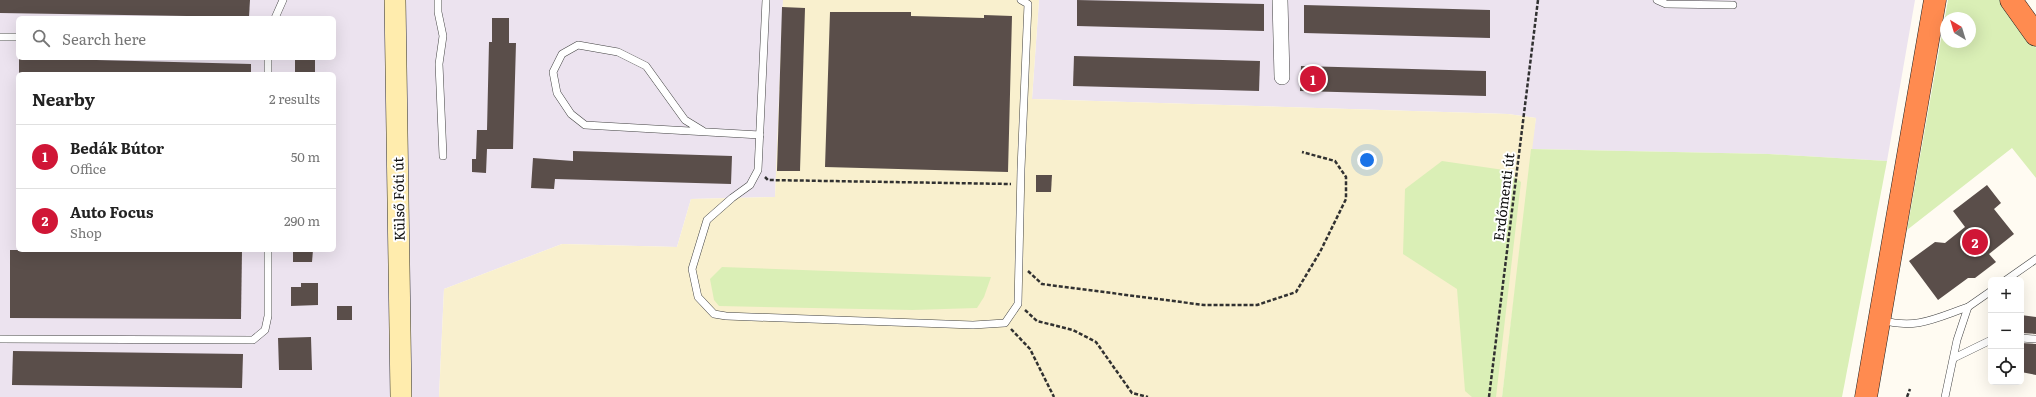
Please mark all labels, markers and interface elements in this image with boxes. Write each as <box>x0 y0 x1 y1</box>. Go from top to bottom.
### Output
north arrow <box>1940 12 1976 48</box>
search box <box>16 16 336 60</box>
icon: search <box>30 27 52 49</box>
text: Search here <box>62 27 146 50</box>
pin: 1 <box>1300 64 1326 94</box>
text: Nearby <box>32 86 95 111</box>
text: 2 results <box>269 89 320 108</box>
text: Bedák Bútor <box>70 136 164 159</box>
text: 1 <box>42 147 48 166</box>
text: 50 m <box>291 147 320 166</box>
your location <box>1357 150 1377 170</box>
street label: Erdőmenti út <box>1488 151 1518 242</box>
street label: Külső Fóti út <box>387 156 409 241</box>
text: Office <box>70 159 106 178</box>
text: Auto Focus <box>70 200 153 223</box>
text: 2 <box>42 211 48 230</box>
text: 290 m <box>284 211 320 230</box>
text: Shop <box>70 223 102 242</box>
pin: 2 <box>1962 227 1988 257</box>
map controls <box>1988 277 2024 385</box>
button: + <box>1988 277 2024 313</box>
button: − <box>1988 313 2024 349</box>
button: locate <box>1988 349 2024 385</box>

